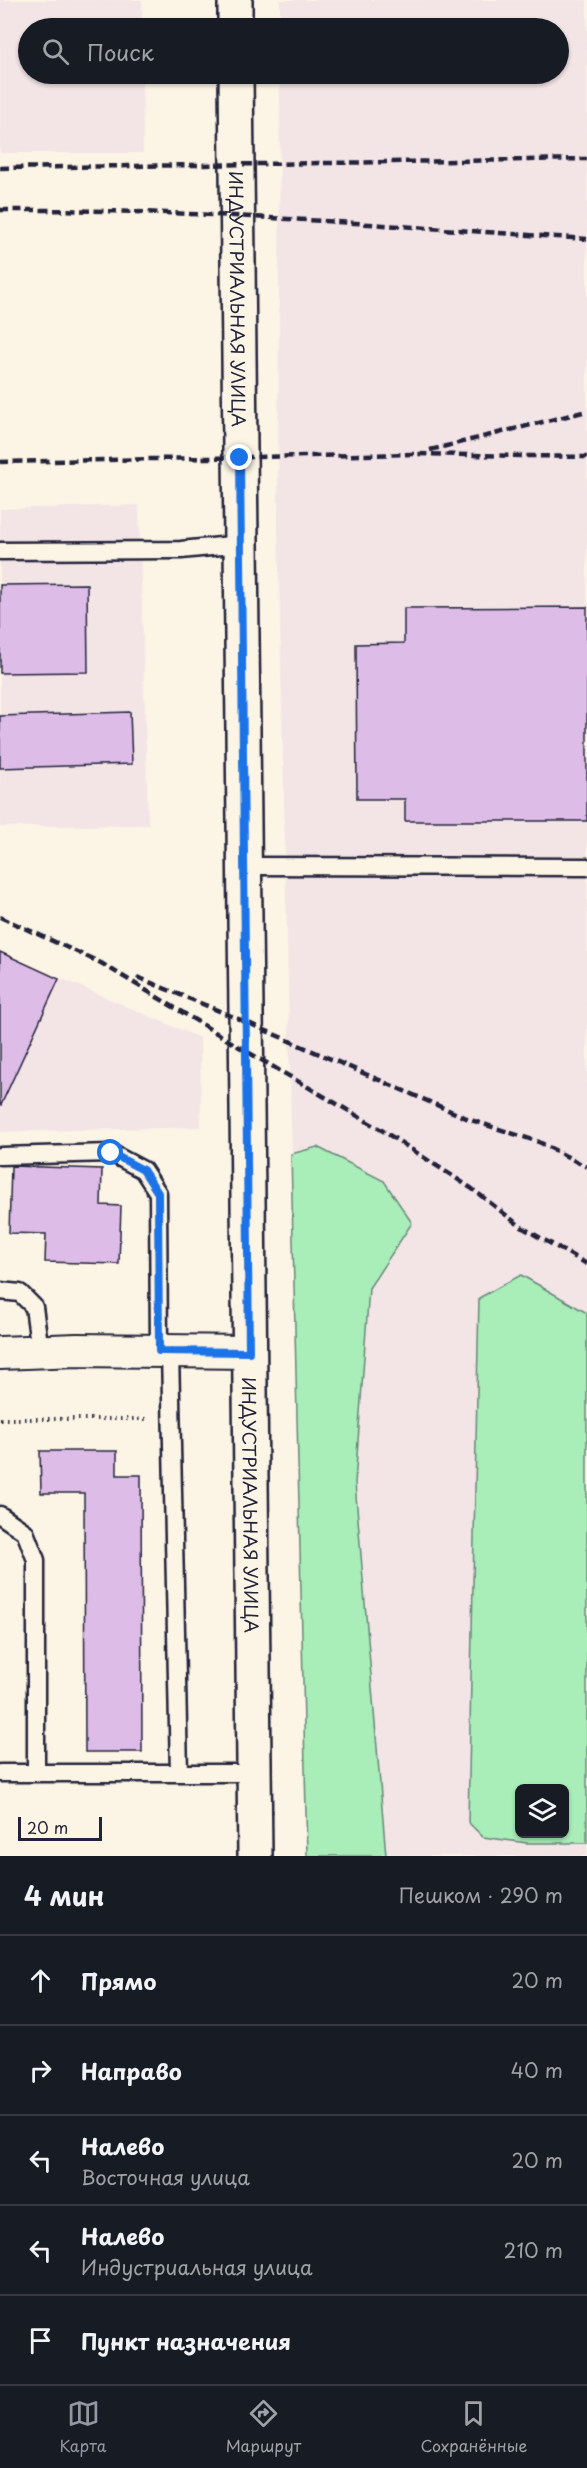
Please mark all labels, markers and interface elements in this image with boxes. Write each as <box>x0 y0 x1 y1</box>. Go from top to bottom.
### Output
search box <box>18 18 569 84</box>
icon: search <box>39 35 72 68</box>
text: Поиск <box>87 35 154 68</box>
street label: ИНДУСТРИАЛЬНАЯ УЛИЦА <box>224 171 253 427</box>
route end <box>226 444 252 470</box>
route start <box>97 1139 123 1165</box>
street label: ИНДУСТРИАЛЬНАЯ УЛИЦА <box>236 1377 266 1633</box>
map controls <box>515 1784 569 1838</box>
button: layers <box>515 1784 569 1838</box>
scale bar <box>18 1814 102 1842</box>
text: 20 m <box>27 1815 68 1839</box>
text: 4 мин <box>24 1876 105 1915</box>
text: Пешком · 290 m <box>399 1880 563 1910</box>
icon: ahead <box>24 1964 57 1997</box>
text: Прямо <box>81 1964 156 1997</box>
text: 20 m <box>511 1965 563 1995</box>
icon: right <box>24 2054 57 2087</box>
text: Направо <box>81 2054 182 2087</box>
text: 40 m <box>511 2055 563 2085</box>
text: Налево <box>81 2129 164 2162</box>
icon: left <box>24 2144 57 2177</box>
text: 20 m <box>511 2145 563 2175</box>
text: Восточная улица <box>81 2162 250 2192</box>
text: Налево <box>81 2219 164 2252</box>
icon: left <box>24 2234 57 2267</box>
text: 210 m <box>504 2235 563 2265</box>
text: Индустриальная улица <box>81 2252 313 2282</box>
icon: arrive <box>24 2324 57 2357</box>
text: Пункт назначения <box>81 2324 291 2357</box>
tab: Карта <box>60 2397 107 2457</box>
tab: Маршрут <box>226 2397 301 2457</box>
tab: Сохранённые <box>420 2397 527 2457</box>

